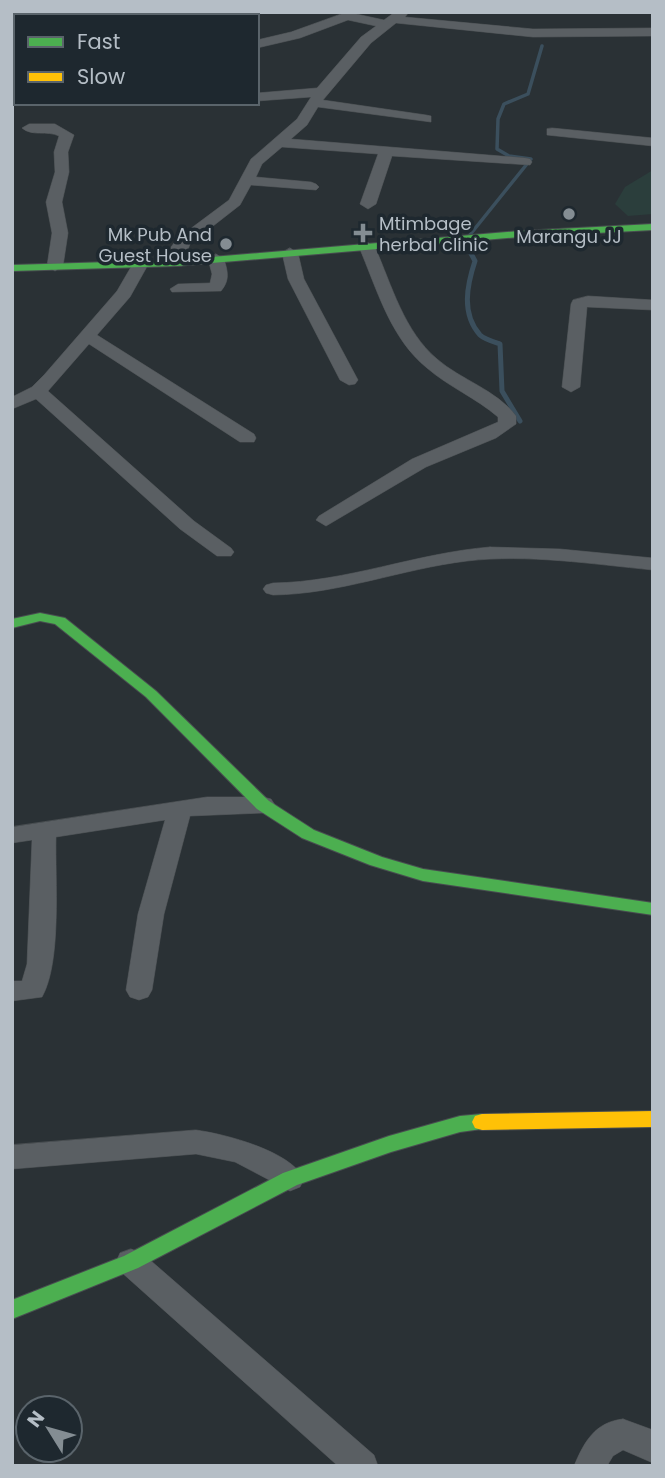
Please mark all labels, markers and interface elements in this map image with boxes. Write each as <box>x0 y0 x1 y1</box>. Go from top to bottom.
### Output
legend <box>14 14 259 105</box>
text: Fast <box>77 27 120 56</box>
text: Slow <box>77 62 125 91</box>
marker: Marangu JJ <box>561 206 577 222</box>
place label: Mtimbage herbal clinic <box>379 211 489 257</box>
place label: Mk Pub And Guest House <box>99 222 212 268</box>
marker: Mtimbage herbal clinic <box>353 223 373 243</box>
place label: Marangu JJ <box>516 224 622 249</box>
marker: Mk Pub And Guest House <box>218 236 234 252</box>
north arrow <box>14 1394 84 1464</box>
text: N <box>21 1405 51 1433</box>

